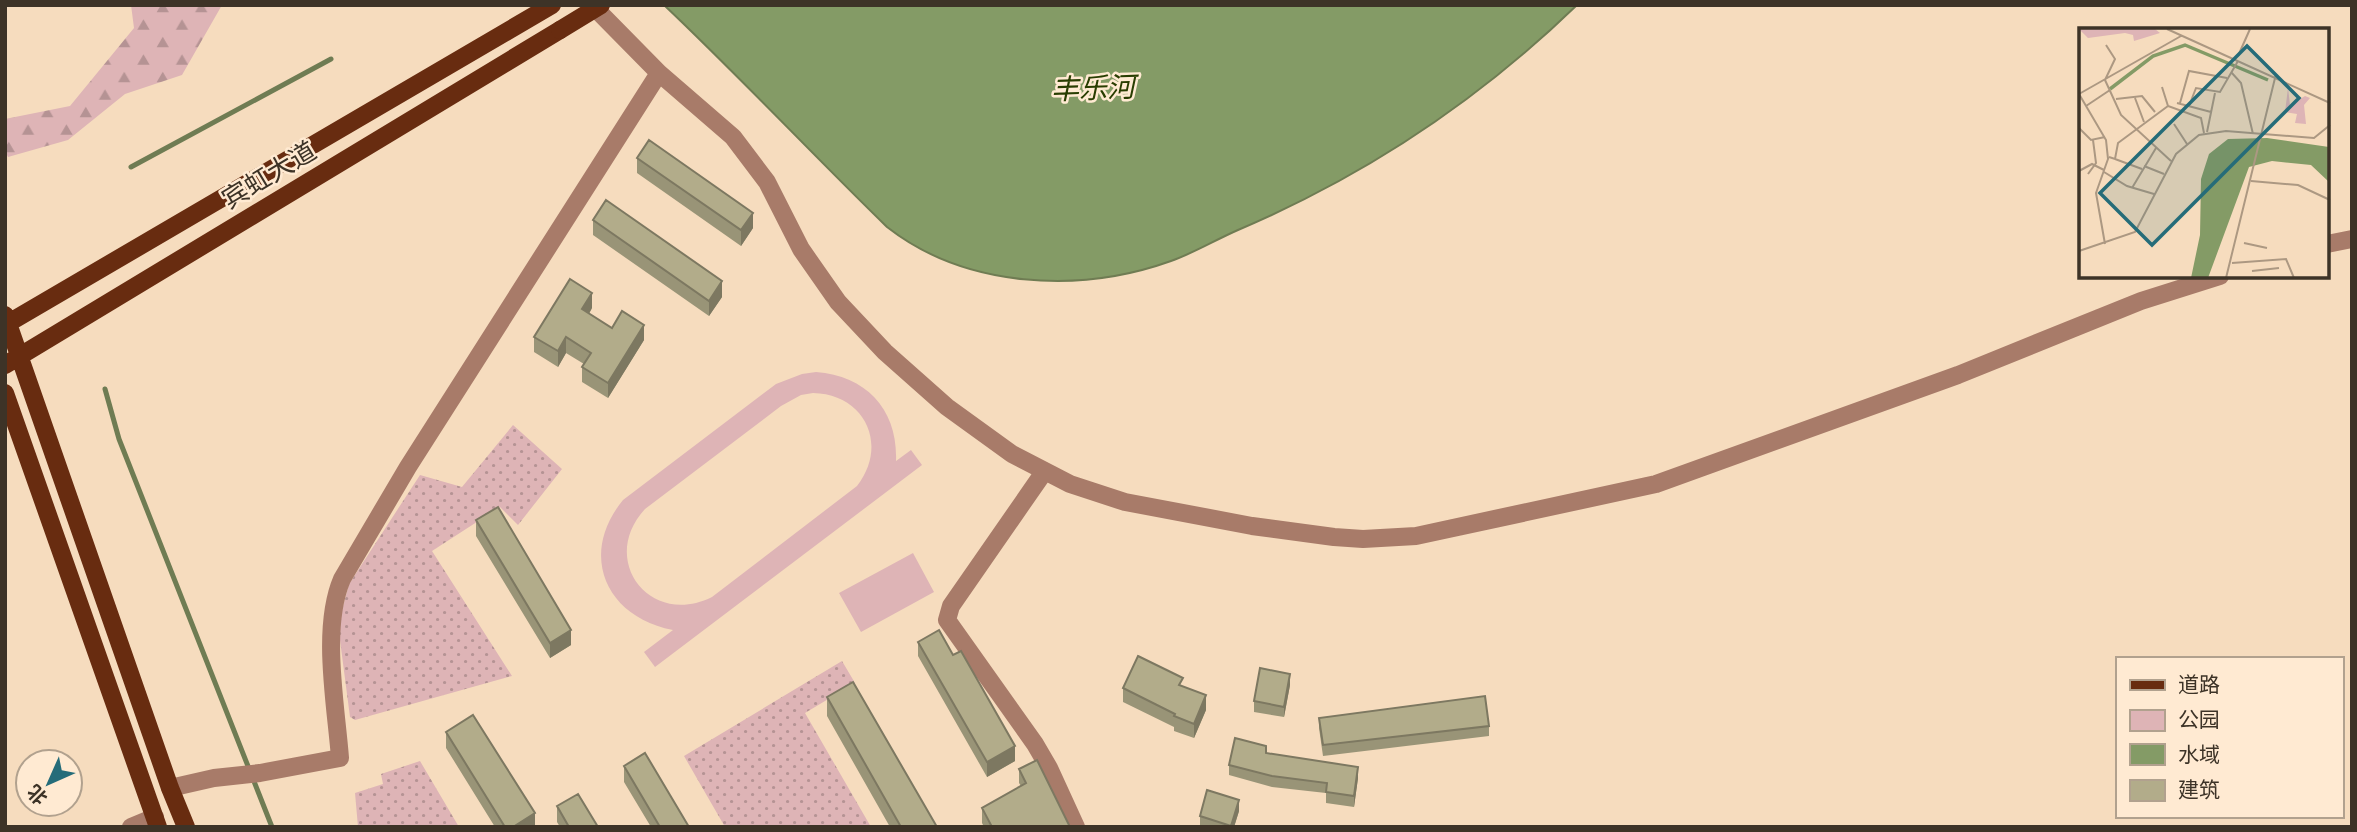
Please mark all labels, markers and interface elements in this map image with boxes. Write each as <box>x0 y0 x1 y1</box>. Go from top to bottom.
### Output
inset map <box>2079 28 2329 278</box>
water label: 丰乐河 <box>1050 69 1141 106</box>
street label: 宾虹大道 <box>216 134 322 216</box>
legend <box>2116 657 2343 818</box>
text: 道路 <box>2178 672 2220 697</box>
text: 公园 <box>2178 707 2220 732</box>
text: 水域 <box>2178 742 2220 767</box>
north arrow <box>14 748 84 818</box>
text: 建筑 <box>2178 777 2220 802</box>
text: 北 <box>22 780 52 810</box>

